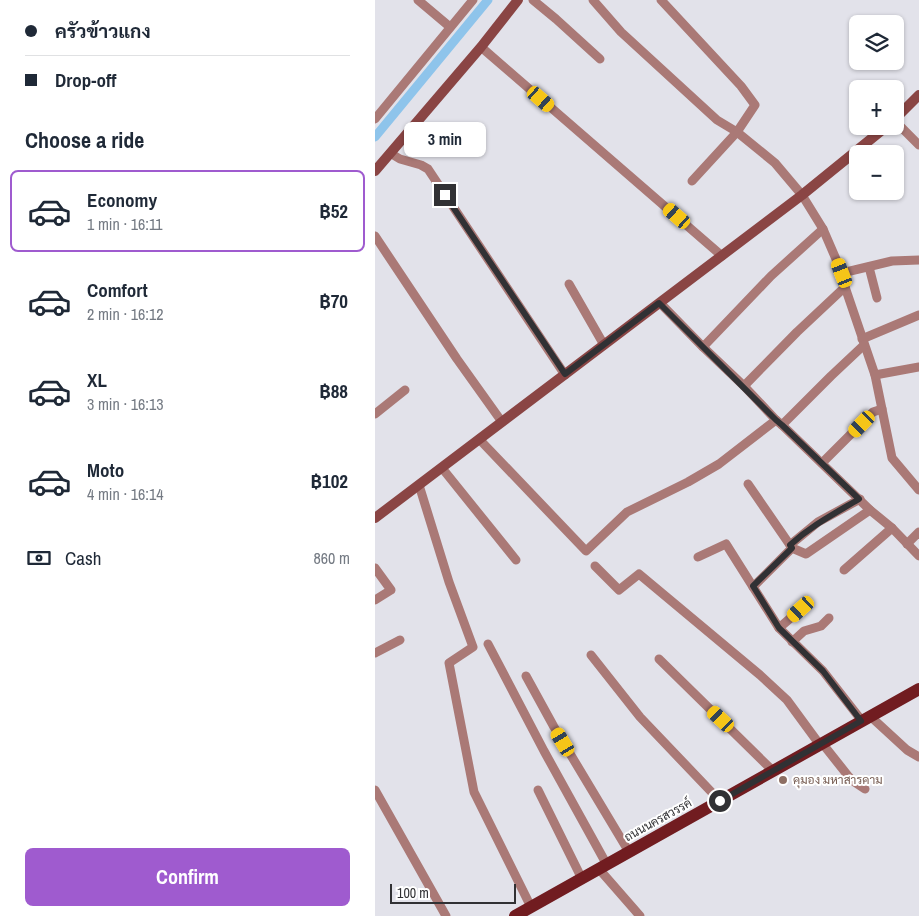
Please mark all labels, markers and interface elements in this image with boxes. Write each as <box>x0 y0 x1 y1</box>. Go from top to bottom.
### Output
map controls <box>849 15 904 200</box>
button: layers <box>849 15 904 70</box>
text: ครัวข้าวแกง <box>55 18 151 44</box>
text: Drop-off <box>55 67 116 93</box>
button: + <box>849 80 904 135</box>
car <box>524 83 557 115</box>
callout: 3 min <box>404 122 486 158</box>
text: Choose a ride <box>25 125 144 155</box>
text: 3 min <box>428 128 462 150</box>
button: − <box>849 145 904 200</box>
route end <box>434 184 456 206</box>
text: Economy <box>87 187 157 213</box>
icon: car <box>27 189 72 234</box>
text: ฿52 <box>319 198 348 224</box>
car <box>660 200 693 232</box>
text: 1 min · 16:11 <box>87 213 163 235</box>
car <box>829 256 854 290</box>
text: Comfort <box>87 277 148 303</box>
icon: car <box>27 279 72 324</box>
text: ฿70 <box>319 288 348 314</box>
text: 2 min · 16:12 <box>87 303 164 325</box>
text: XL <box>87 367 107 393</box>
icon: car <box>27 369 72 414</box>
text: ฿88 <box>319 378 348 404</box>
text: 3 min · 16:13 <box>87 393 164 415</box>
car <box>846 408 877 440</box>
text: Moto <box>87 457 124 483</box>
icon: car <box>27 459 72 504</box>
text: ฿102 <box>311 468 348 494</box>
text: 4 min · 16:14 <box>87 483 164 505</box>
icon: cash <box>25 544 53 572</box>
text: Cash <box>65 545 101 571</box>
text: 860 m <box>314 547 350 569</box>
car <box>784 593 817 625</box>
car <box>704 703 737 735</box>
car <box>548 725 577 759</box>
place label: คุมอง มหาสารคาม <box>793 772 883 789</box>
marker: คุมอง มหาสารคาม <box>777 774 789 786</box>
route start <box>709 790 731 812</box>
street label: ถนนนครสวรรค์ <box>621 795 695 845</box>
button: Confirm <box>25 848 350 906</box>
scale bar <box>390 881 516 904</box>
text: 100 m <box>397 884 429 902</box>

